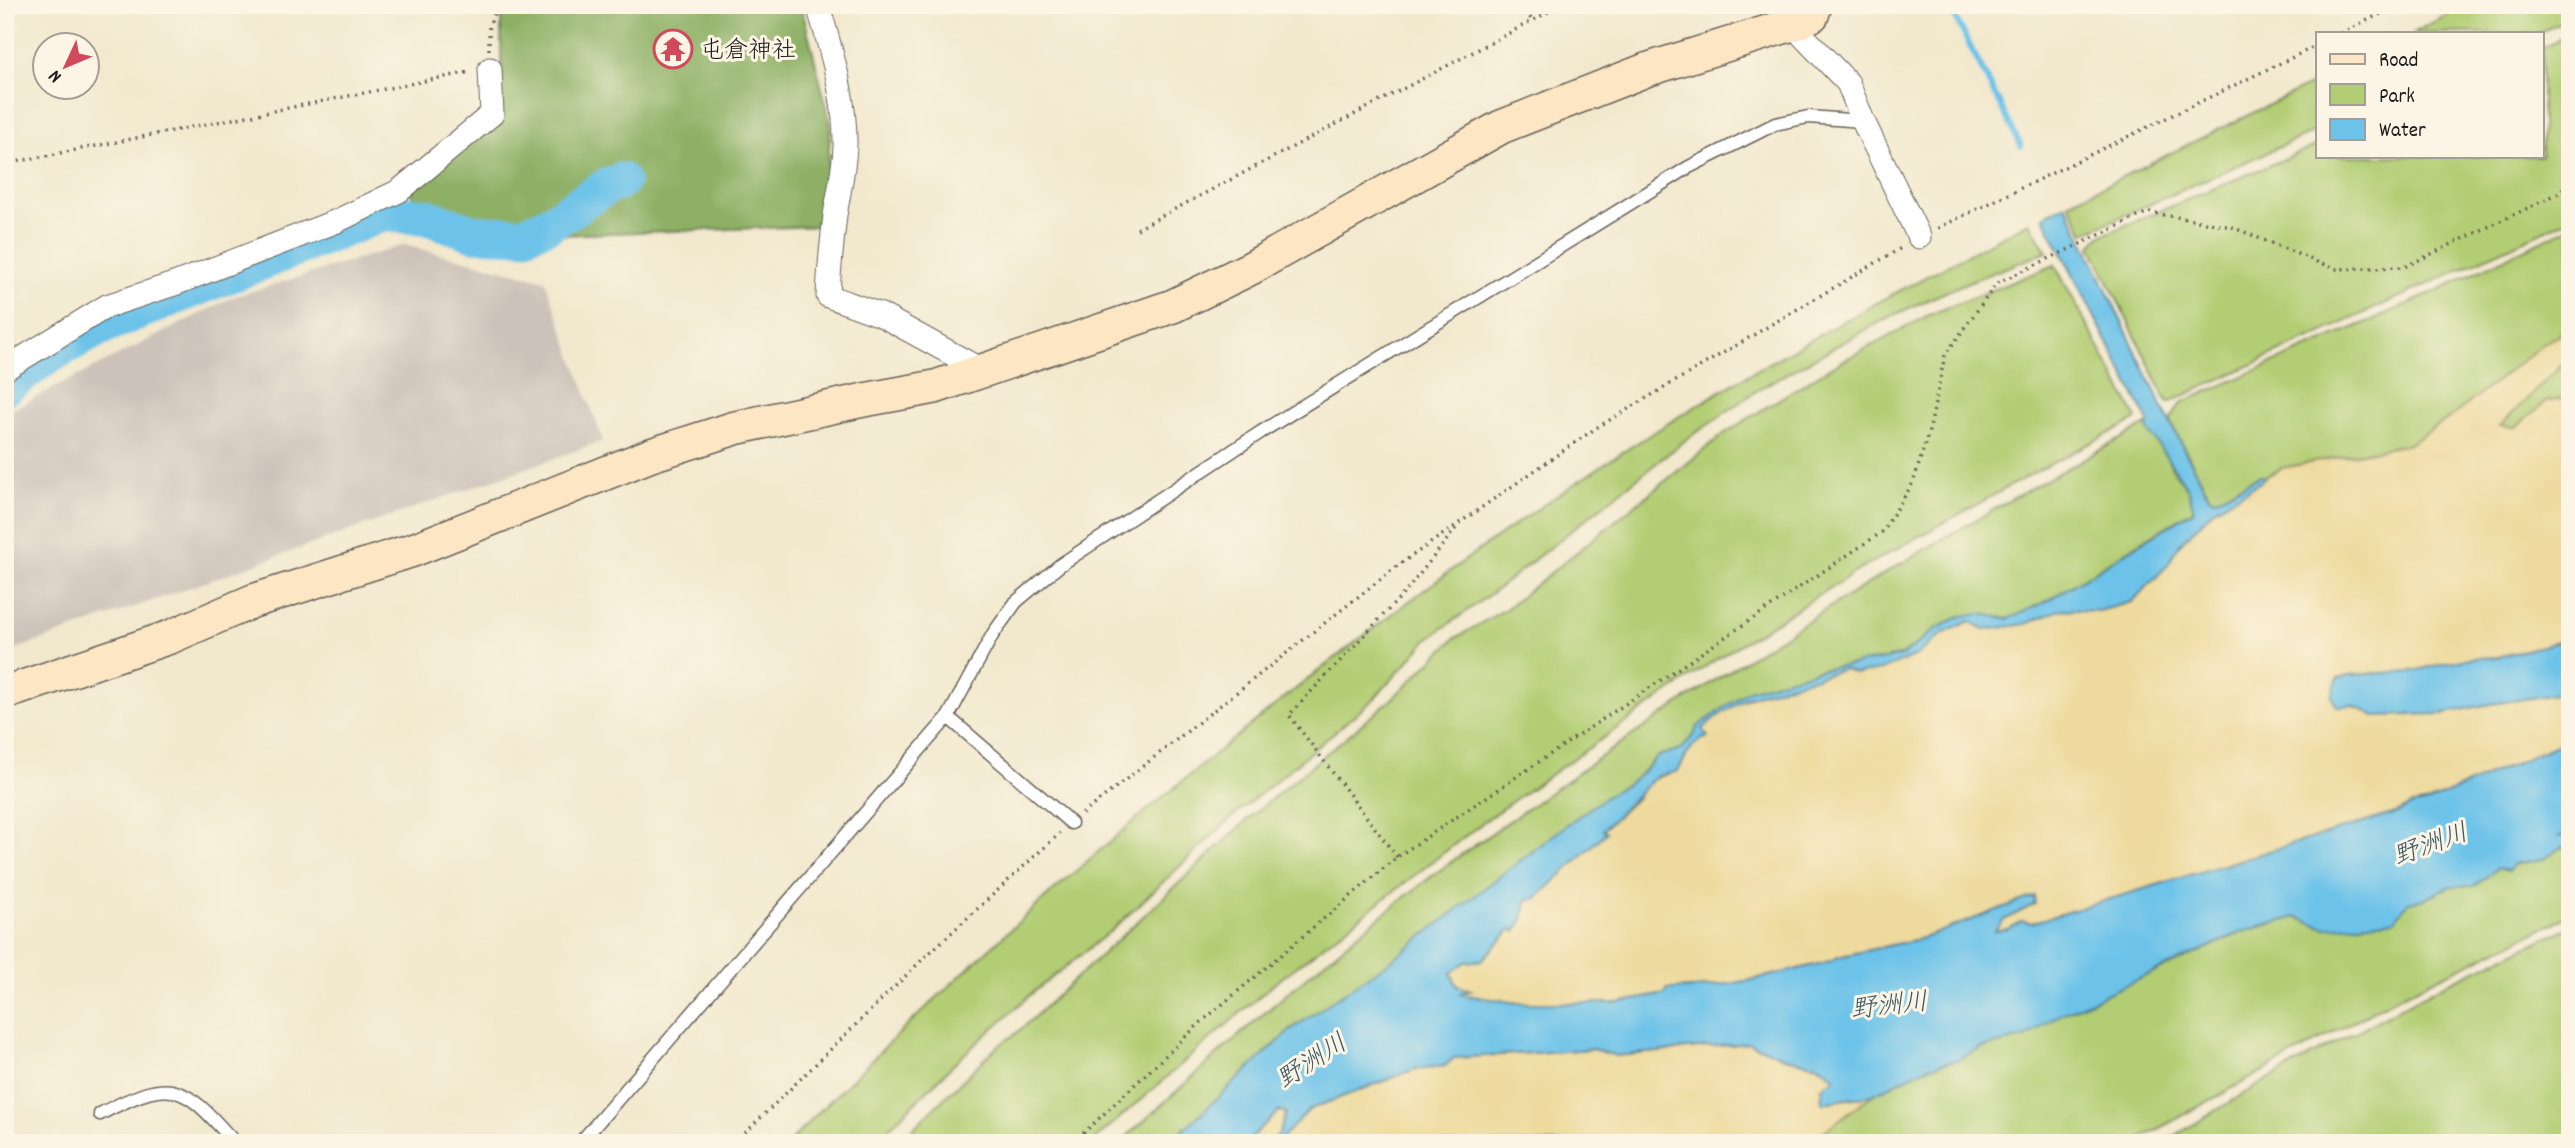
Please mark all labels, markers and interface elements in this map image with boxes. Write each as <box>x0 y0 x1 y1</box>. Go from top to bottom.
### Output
temple icon: 屯倉神社 <box>652 28 694 70</box>
north arrow <box>32 32 102 102</box>
legend <box>2316 32 2544 158</box>
place label: 屯倉神社 <box>700 35 796 69</box>
text: Road <box>2379 47 2418 77</box>
text: N <box>43 63 69 88</box>
text: Park <box>2379 83 2415 113</box>
text: Water <box>2379 117 2426 147</box>
water label: 野洲川 <box>2388 816 2474 877</box>
water label: 野洲川 <box>1849 985 1930 1030</box>
water label: 野洲川 <box>1270 1026 1356 1100</box>

